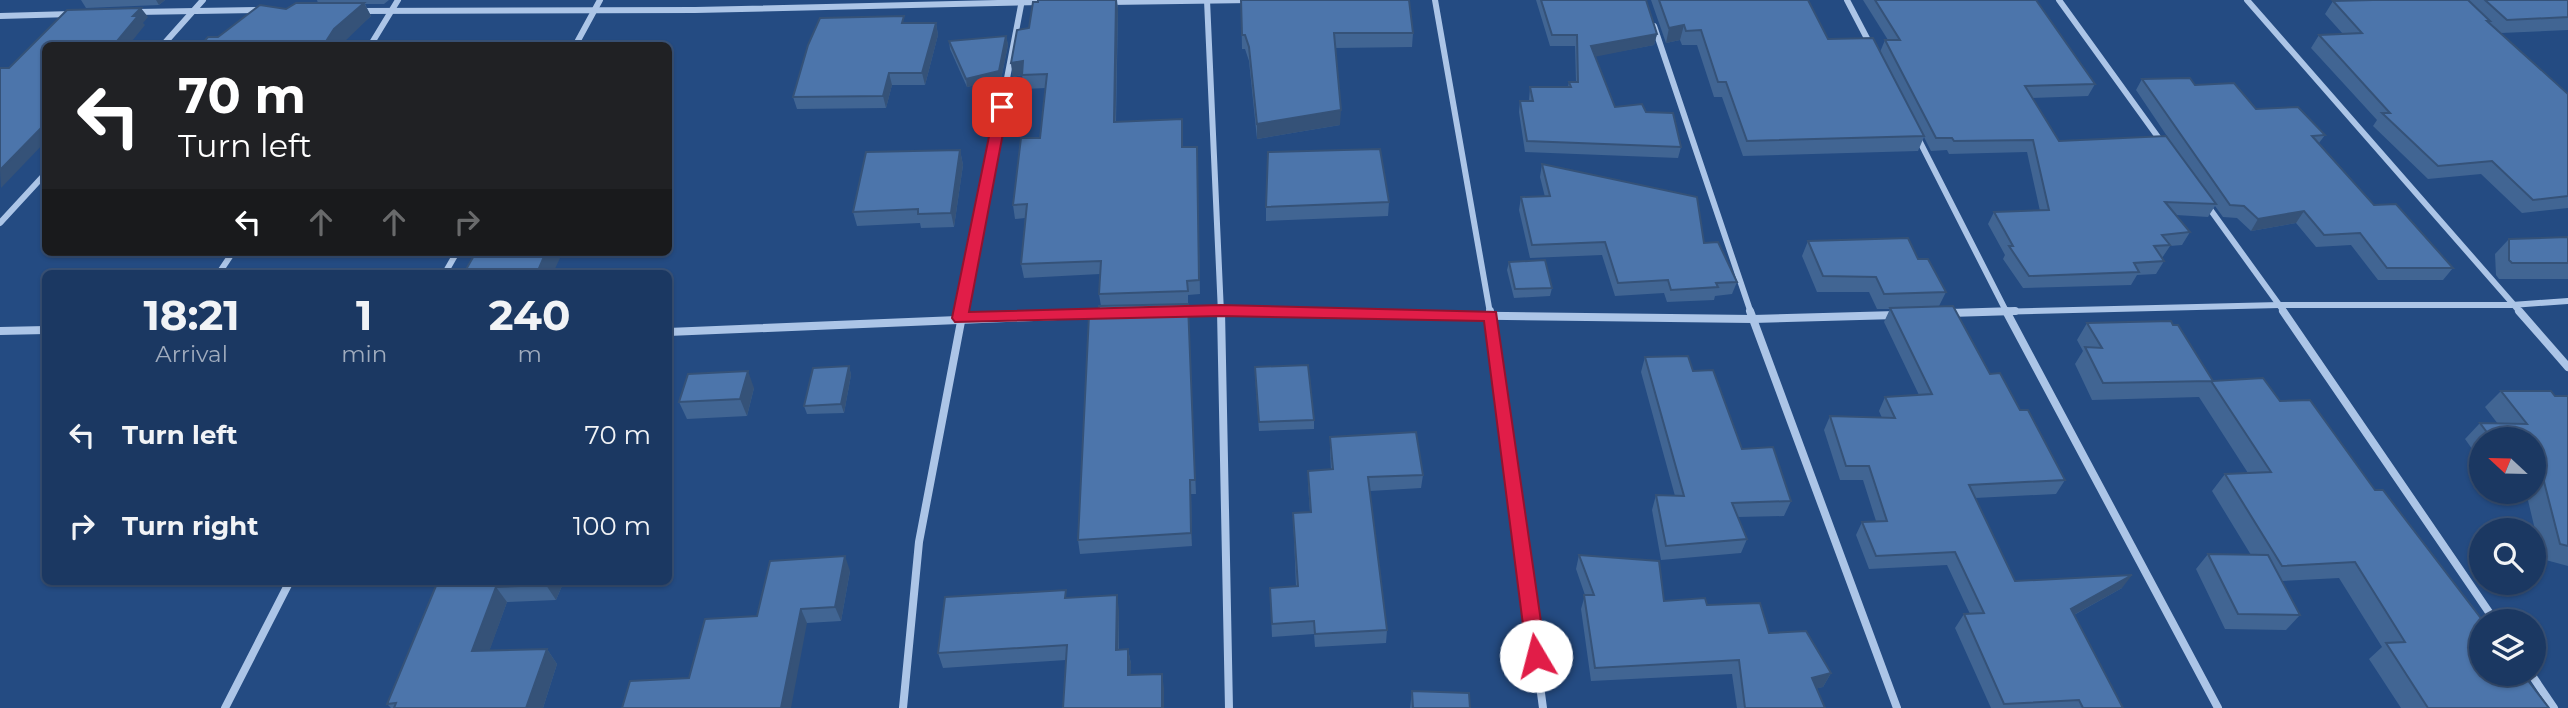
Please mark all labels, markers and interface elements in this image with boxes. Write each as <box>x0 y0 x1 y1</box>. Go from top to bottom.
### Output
text: 70 m <box>178 66 306 125</box>
icon: left <box>63 70 154 161</box>
pin <box>972 77 1032 137</box>
icon: arrive <box>983 88 1021 126</box>
text: Turn left <box>178 126 312 165</box>
icon: left <box>229 203 267 241</box>
icon: ahead <box>302 203 340 241</box>
icon: ahead <box>375 203 413 241</box>
icon: right <box>448 203 486 241</box>
text: 18:21 <box>143 289 240 341</box>
text: 1 <box>356 289 373 341</box>
text: 240 <box>489 289 571 341</box>
text: Arrival <box>155 340 228 368</box>
text: min <box>341 340 387 368</box>
text: m <box>517 340 542 368</box>
icon: left <box>63 416 101 454</box>
text: Turn left <box>122 419 238 451</box>
text: 70 m <box>585 419 651 451</box>
north arrow <box>2469 427 2546 504</box>
map controls <box>2469 427 2546 686</box>
icon: right <box>63 507 101 545</box>
text: Turn right <box>122 510 258 542</box>
text: 100 m <box>573 510 651 542</box>
button: search <box>2469 518 2546 595</box>
button: layers <box>2469 609 2546 686</box>
position arrow <box>1499 619 1573 693</box>

